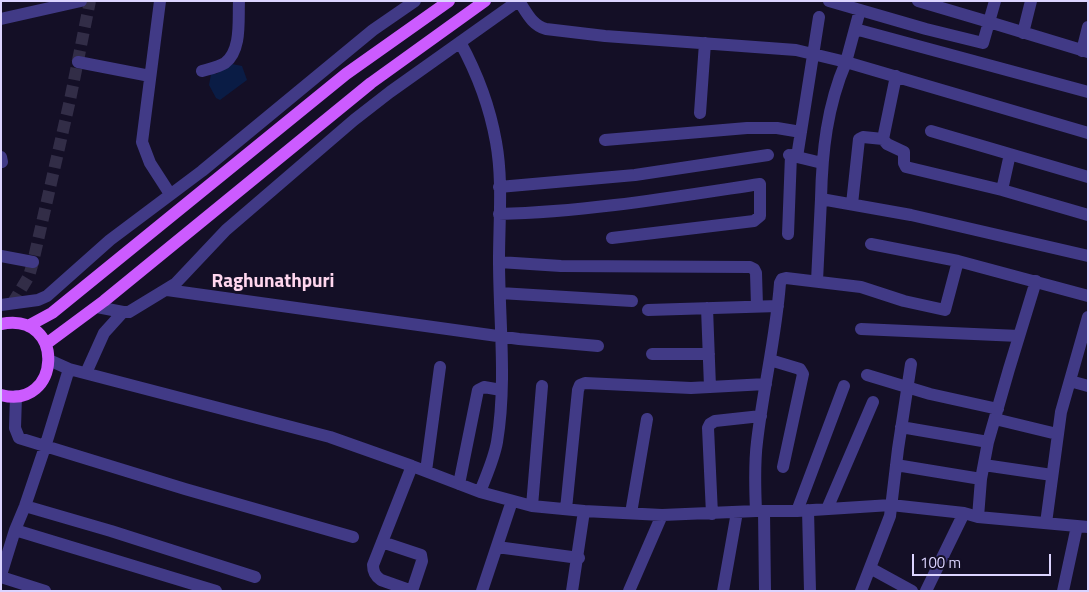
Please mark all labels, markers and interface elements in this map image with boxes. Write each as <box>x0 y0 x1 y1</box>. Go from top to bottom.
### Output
district label: Raghunathpuri <box>211 271 335 293</box>
scale bar <box>914 544 1053 576</box>
text: 100 m <box>920 551 961 574</box>

